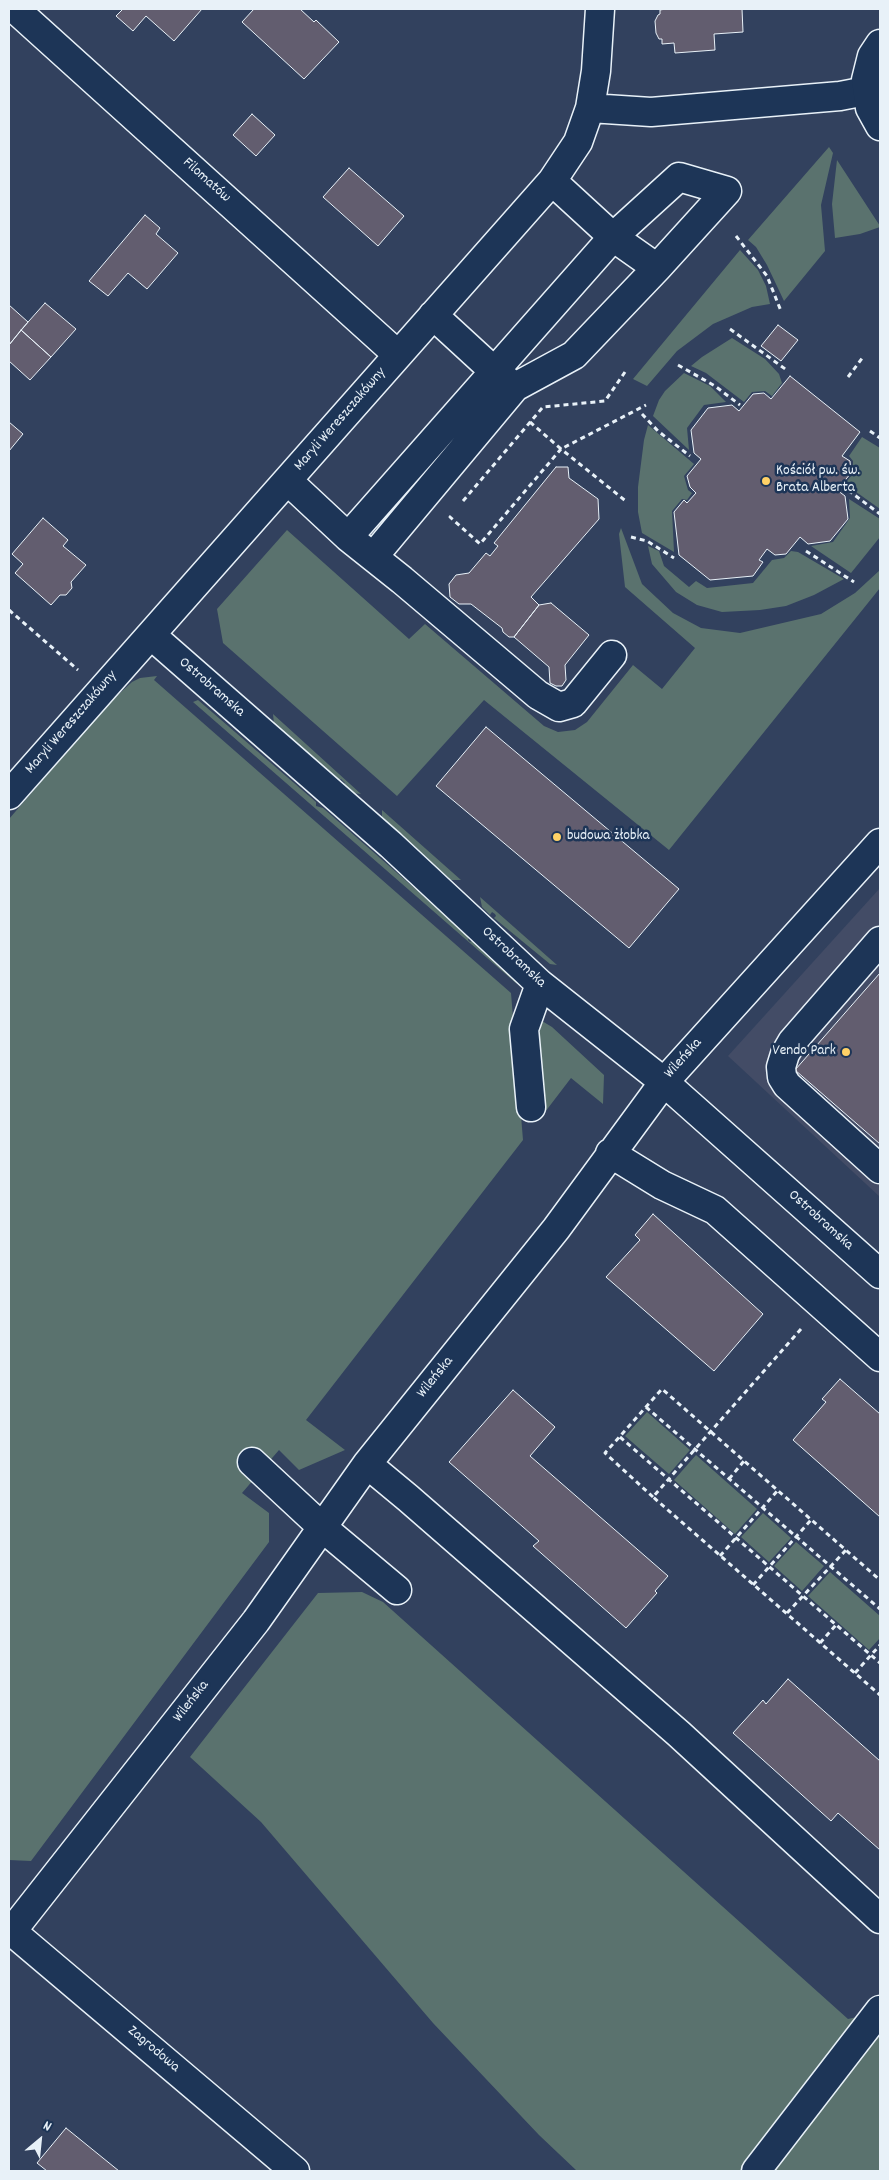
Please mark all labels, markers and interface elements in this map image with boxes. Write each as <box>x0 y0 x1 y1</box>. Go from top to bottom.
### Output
street label: Filomatów <box>178 155 234 207</box>
street label: Maryli Wereszczakówny <box>291 365 391 475</box>
place label: Kościół pw. św. Brata Alberta <box>776 463 860 498</box>
marker: Kościół pw. św. Brata Alberta <box>760 475 772 487</box>
street label: Ostrobramska <box>174 654 248 722</box>
street label: Maryli Wereszczakówny <box>22 668 122 778</box>
place label: budowa żłobka <box>567 828 650 846</box>
marker: budowa żłobka <box>551 831 563 843</box>
street label: Ostrobramska <box>477 924 549 992</box>
street label: Wileńska <box>661 1035 707 1083</box>
place label: Vendo Park <box>773 1043 836 1061</box>
marker: Vendo Park <box>840 1046 852 1058</box>
street label: Ostrobramska <box>784 1187 856 1255</box>
street label: Wileńska <box>414 1354 458 1402</box>
street label: Wileńska <box>170 1678 214 1726</box>
street label: Zagrodowa <box>123 2023 183 2077</box>
north arrow <box>15 2115 65 2165</box>
text: N <box>39 2116 55 2137</box>

